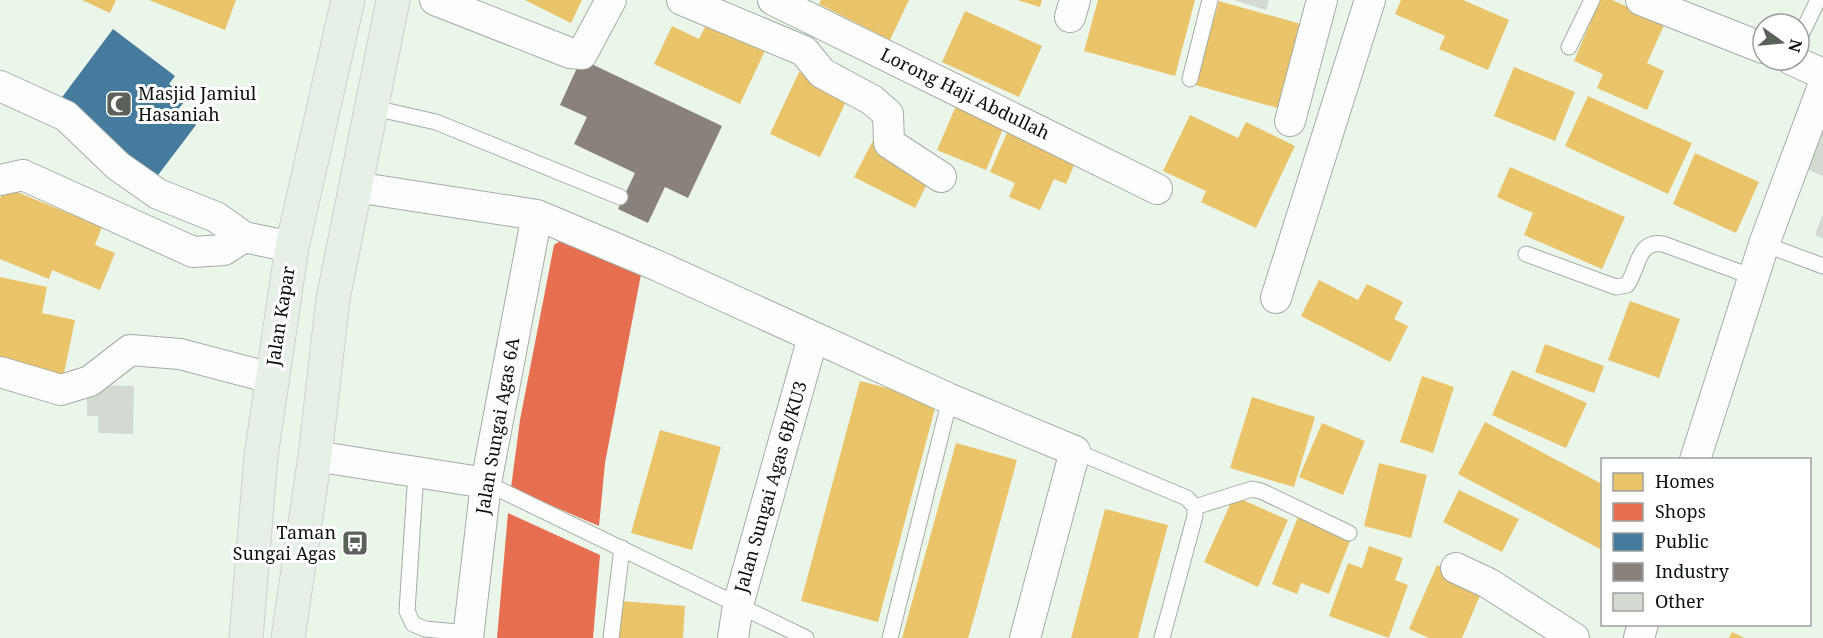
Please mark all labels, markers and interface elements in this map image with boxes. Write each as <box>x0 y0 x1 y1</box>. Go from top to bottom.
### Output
north arrow <box>1751 12 1811 72</box>
text: N <box>1783 37 1808 55</box>
street label: Lorong Haji Abdullah <box>877 42 1054 145</box>
place label: Masjid Jamiul Hasaniah <box>138 81 257 126</box>
mosque icon: Masjid Jamiul Hasaniah <box>104 89 134 119</box>
street label: Jalan Kapar <box>260 264 300 369</box>
street label: Jalan Sungai Agas 6A <box>469 335 524 517</box>
street label: Jalan Sungai Agas 6B/KU3 <box>728 378 812 596</box>
legend <box>1601 458 1811 626</box>
text: Homes <box>1655 469 1714 493</box>
text: Shops <box>1655 499 1706 523</box>
place label: Taman Sungai Agas <box>233 520 336 565</box>
bus stop icon: Taman Sungai Agas <box>340 528 370 558</box>
text: Public <box>1655 529 1709 553</box>
text: Industry <box>1655 559 1730 583</box>
text: Other <box>1655 589 1705 613</box>

